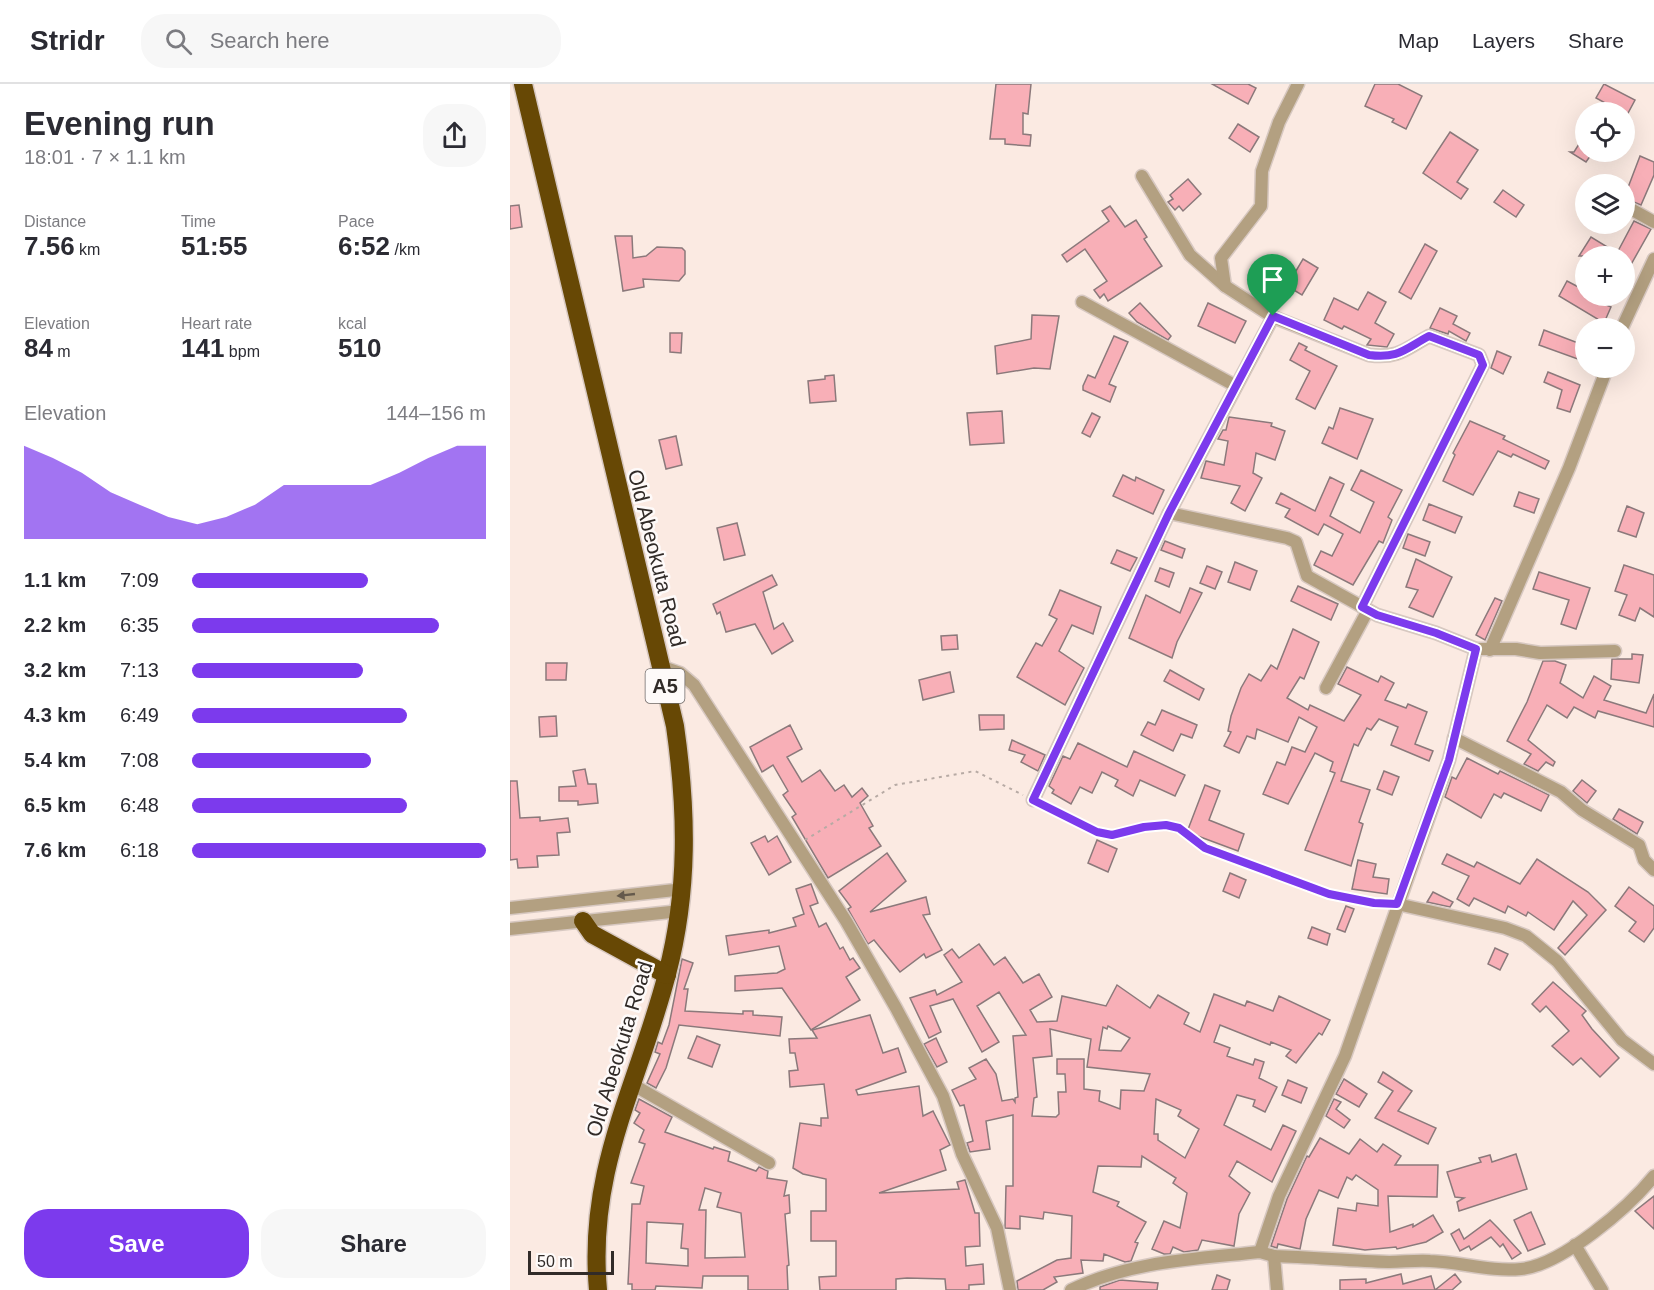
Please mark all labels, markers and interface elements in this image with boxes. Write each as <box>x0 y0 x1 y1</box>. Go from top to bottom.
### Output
search box <box>141 14 561 68</box>
text: Stridr <box>30 25 105 56</box>
icon: search <box>162 25 195 58</box>
text: Search here <box>210 28 330 53</box>
text: Map <box>1398 29 1439 52</box>
text: Layers <box>1472 29 1535 52</box>
text: Share <box>1568 29 1624 52</box>
map controls <box>1575 102 1635 378</box>
button: locate <box>1575 102 1635 162</box>
button: share <box>423 104 486 167</box>
text: Evening run <box>24 105 215 142</box>
text: 18:01 · 7 × 1.1 km <box>24 146 186 168</box>
button: layers <box>1575 174 1635 234</box>
text: Distance <box>24 213 86 230</box>
text: Time <box>181 213 216 230</box>
text: Pace <box>338 213 374 230</box>
text: 7.56 <box>24 231 75 261</box>
text: 51:55 <box>181 231 248 261</box>
text: 6:52 <box>338 231 390 261</box>
text: km <box>75 241 100 258</box>
text: /km <box>390 241 420 258</box>
button: + <box>1575 246 1635 306</box>
pin <box>1247 254 1298 316</box>
icon: arrive <box>1256 263 1289 296</box>
text: Elevation <box>24 315 90 332</box>
text: Heart rate <box>181 315 252 332</box>
text: kcal <box>338 315 366 332</box>
button: − <box>1575 318 1635 378</box>
text: 84 <box>24 333 53 363</box>
text: 141 <box>181 333 224 363</box>
text: 510 <box>338 333 381 363</box>
text: m <box>53 343 71 360</box>
text: bpm <box>224 343 260 360</box>
text: Elevation <box>24 402 106 424</box>
text: 144–156 m <box>386 402 486 424</box>
street label: Old Abeokuta Road <box>624 467 690 649</box>
text: 1.1 km <box>24 569 86 591</box>
text: 7:09 <box>120 569 159 591</box>
text: 2.2 km <box>24 614 86 636</box>
text: 6:35 <box>120 614 159 636</box>
text: 3.2 km <box>24 659 86 681</box>
text: 7:13 <box>120 659 159 681</box>
road number: A5 <box>646 669 684 703</box>
text: 4.3 km <box>24 704 86 726</box>
text: 6:49 <box>120 704 159 726</box>
text: 5.4 km <box>24 749 86 771</box>
text: 7:08 <box>120 749 159 771</box>
text: 6.5 km <box>24 794 86 816</box>
text: 6:48 <box>120 794 159 816</box>
text: 7.6 km <box>24 839 86 861</box>
text: 6:18 <box>120 839 159 861</box>
one-way arrow <box>616 890 635 900</box>
street label: Old Abeokuta Road <box>581 959 657 1139</box>
button: Save <box>24 1209 249 1278</box>
button: Share <box>261 1209 486 1278</box>
scale bar <box>528 1248 614 1276</box>
text: 50 m <box>537 1253 573 1270</box>

